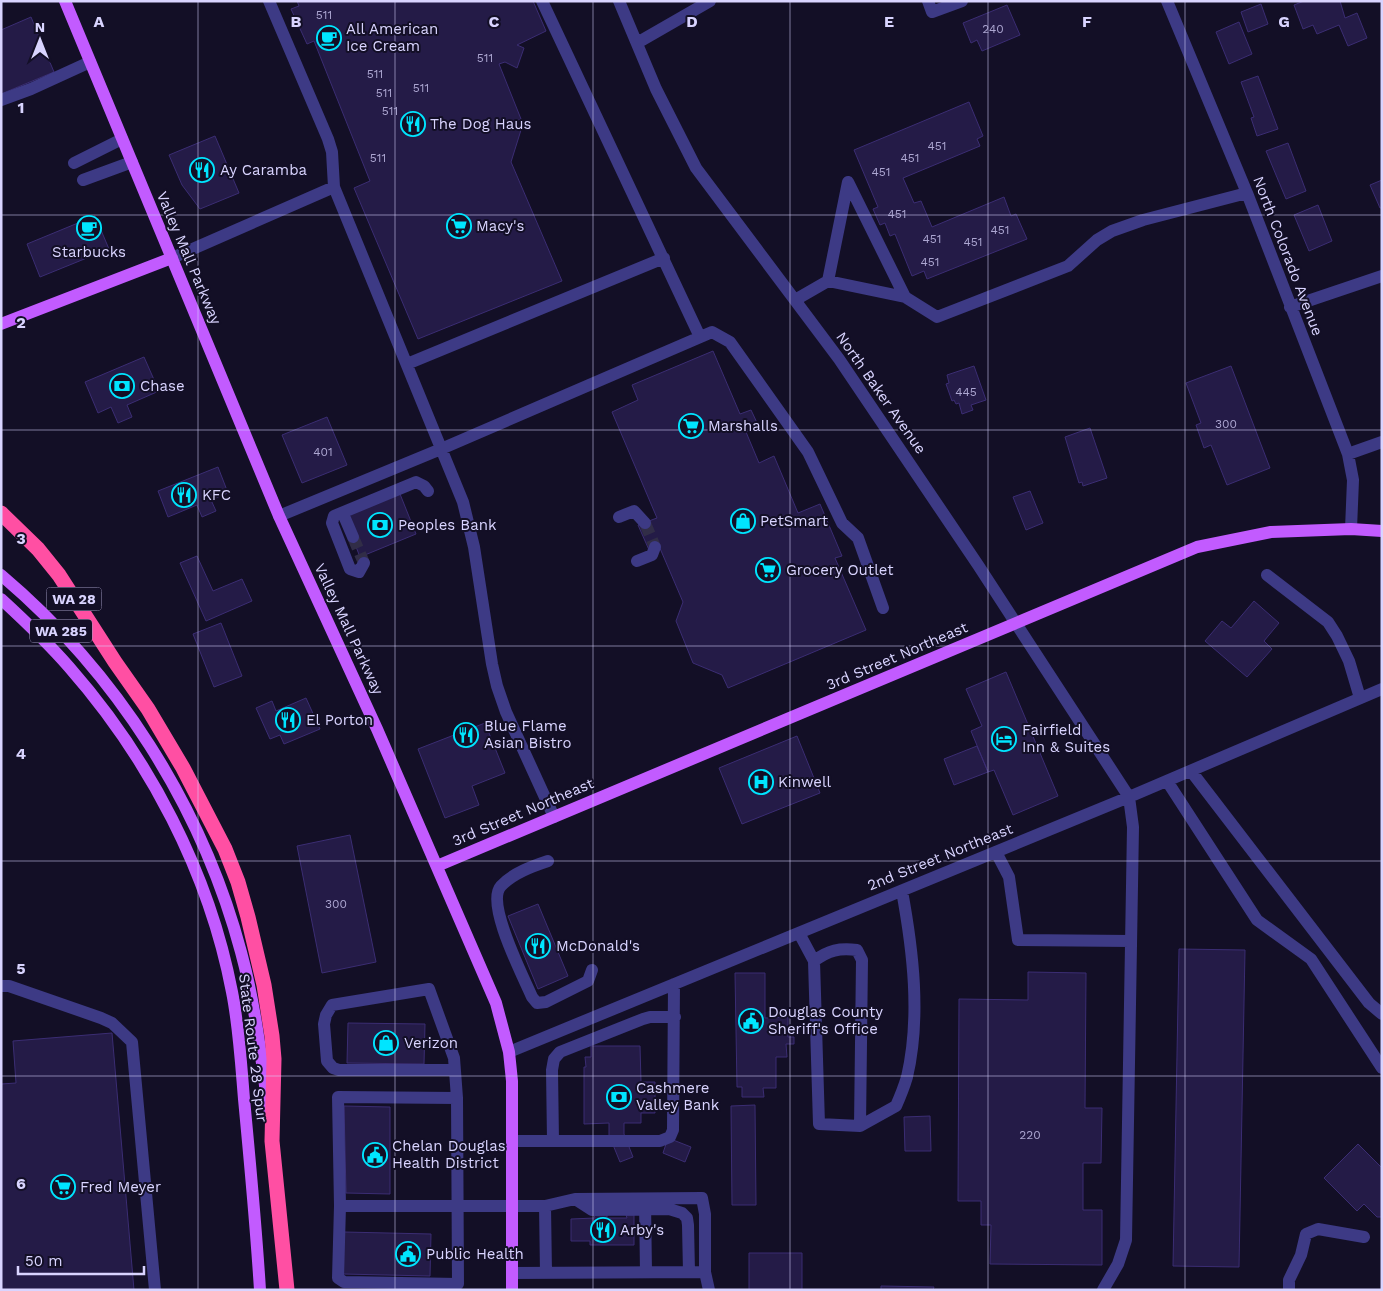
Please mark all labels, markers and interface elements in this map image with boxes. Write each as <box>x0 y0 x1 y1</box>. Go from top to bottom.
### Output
house number: 511 <box>316 8 332 22</box>
text: A <box>94 12 105 31</box>
text: B <box>291 12 302 31</box>
text: C <box>489 12 500 31</box>
text: D <box>686 12 698 31</box>
text: E <box>884 12 894 31</box>
text: F <box>1082 12 1092 31</box>
text: G <box>1278 12 1290 31</box>
north arrow <box>15 15 65 65</box>
text: N <box>35 19 45 35</box>
place label: All American Ice Cream <box>346 20 438 55</box>
house number: 240 <box>982 22 1004 36</box>
cafe icon: All American Ice Cream <box>316 25 342 51</box>
house number: 511 <box>477 51 493 65</box>
house number: 511 <box>367 67 383 81</box>
house number: 511 <box>413 81 429 95</box>
house number: 511 <box>376 86 392 100</box>
text: 1 <box>18 98 24 117</box>
house number: 511 <box>382 104 398 118</box>
restaurant icon: The Dog Haus <box>400 111 426 137</box>
place label: The Dog Haus <box>430 115 531 133</box>
house number: 451 <box>928 139 947 153</box>
house number: 511 <box>370 151 386 165</box>
house number: 451 <box>901 151 920 165</box>
restaurant icon: Ay Caramba <box>189 157 215 183</box>
place label: Ay Caramba <box>220 161 308 179</box>
house number: 451 <box>872 165 891 179</box>
street label: North Colorado Avenue <box>1249 174 1327 338</box>
street label: Valley Mall Parkway <box>153 189 225 327</box>
house number: 451 <box>888 207 907 221</box>
supermarket icon: Macy's <box>446 213 472 239</box>
cafe icon: Starbucks <box>76 215 102 241</box>
place label: Macy's <box>476 217 524 235</box>
house number: 451 <box>991 223 1010 237</box>
house number: 451 <box>923 232 942 246</box>
house number: 451 <box>964 235 983 249</box>
place label: Starbucks <box>52 243 126 261</box>
house number: 451 <box>921 255 940 269</box>
text: 2 <box>16 313 26 332</box>
street label: North Baker Avenue <box>832 329 930 457</box>
bank icon: Chase <box>109 373 135 399</box>
place label: Chase <box>140 377 185 395</box>
house number: 445 <box>955 385 977 399</box>
supermarket icon: Marshalls <box>678 413 704 439</box>
place label: Marshalls <box>708 417 778 435</box>
house number: 300 <box>1215 417 1237 431</box>
house number: 401 <box>313 445 333 459</box>
restaurant icon: KFC <box>171 482 197 508</box>
place label: KFC <box>202 486 231 504</box>
shop icon: PetSmart <box>730 508 756 534</box>
bank icon: Peoples Bank <box>367 512 393 538</box>
place label: PetSmart <box>760 512 829 530</box>
place label: Peoples Bank <box>398 516 497 534</box>
text: 3 <box>16 529 26 548</box>
supermarket icon: Grocery Outlet <box>755 557 781 583</box>
street label: Valley Mall Parkway <box>311 561 387 698</box>
place label: Grocery Outlet <box>786 561 894 579</box>
road number: WA 28 <box>46 588 102 610</box>
street label: 3rd Street Northeast <box>824 618 971 694</box>
road number: WA 285 <box>30 620 92 642</box>
restaurant icon: El Porton <box>275 707 301 733</box>
place label: El Porton <box>306 711 373 729</box>
place label: Blue Flame Asian Bistro <box>484 717 571 752</box>
place label: Fairfield Inn & Suites <box>1022 721 1110 756</box>
restaurant icon: Blue Flame Asian Bistro <box>453 722 479 748</box>
hotel icon: Fairfield Inn & Suites <box>991 726 1017 752</box>
text: 4 <box>16 744 26 763</box>
hospital icon: Kinwell <box>748 769 774 795</box>
place label: Kinwell <box>778 773 832 791</box>
street label: 3rd Street Northeast <box>450 774 597 850</box>
street label: 2nd Street Northeast <box>865 819 1016 894</box>
house number: 300 <box>325 897 347 911</box>
restaurant icon: McDonald's <box>525 933 551 959</box>
place label: McDonald's <box>556 937 640 955</box>
text: 5 <box>16 959 26 978</box>
street label: State Route 28 Spur <box>235 973 271 1123</box>
place label: Douglas County Sheriff's Office <box>768 1003 883 1038</box>
public building icon: Douglas County Sheriff's Office <box>738 1008 764 1034</box>
shop icon: Verizon <box>373 1030 399 1056</box>
place label: Verizon <box>404 1034 458 1052</box>
place label: Cashmere Valley Bank <box>636 1079 720 1114</box>
bank icon: Cashmere Valley Bank <box>606 1084 632 1110</box>
house number: 220 <box>1019 1128 1041 1142</box>
place label: Chelan Douglas Health District <box>392 1137 506 1172</box>
public building icon: Chelan Douglas Health District <box>362 1142 388 1168</box>
text: 6 <box>16 1174 26 1193</box>
supermarket icon: Fred Meyer <box>50 1174 76 1200</box>
place label: Fred Meyer <box>80 1178 161 1196</box>
restaurant icon: Arby's <box>590 1217 616 1243</box>
place label: Arby's <box>620 1221 664 1239</box>
public building icon: Public Health <box>395 1241 421 1267</box>
scale bar <box>18 1244 144 1276</box>
place label: Public Health <box>426 1245 524 1263</box>
text: 50 m <box>25 1252 62 1270</box>

